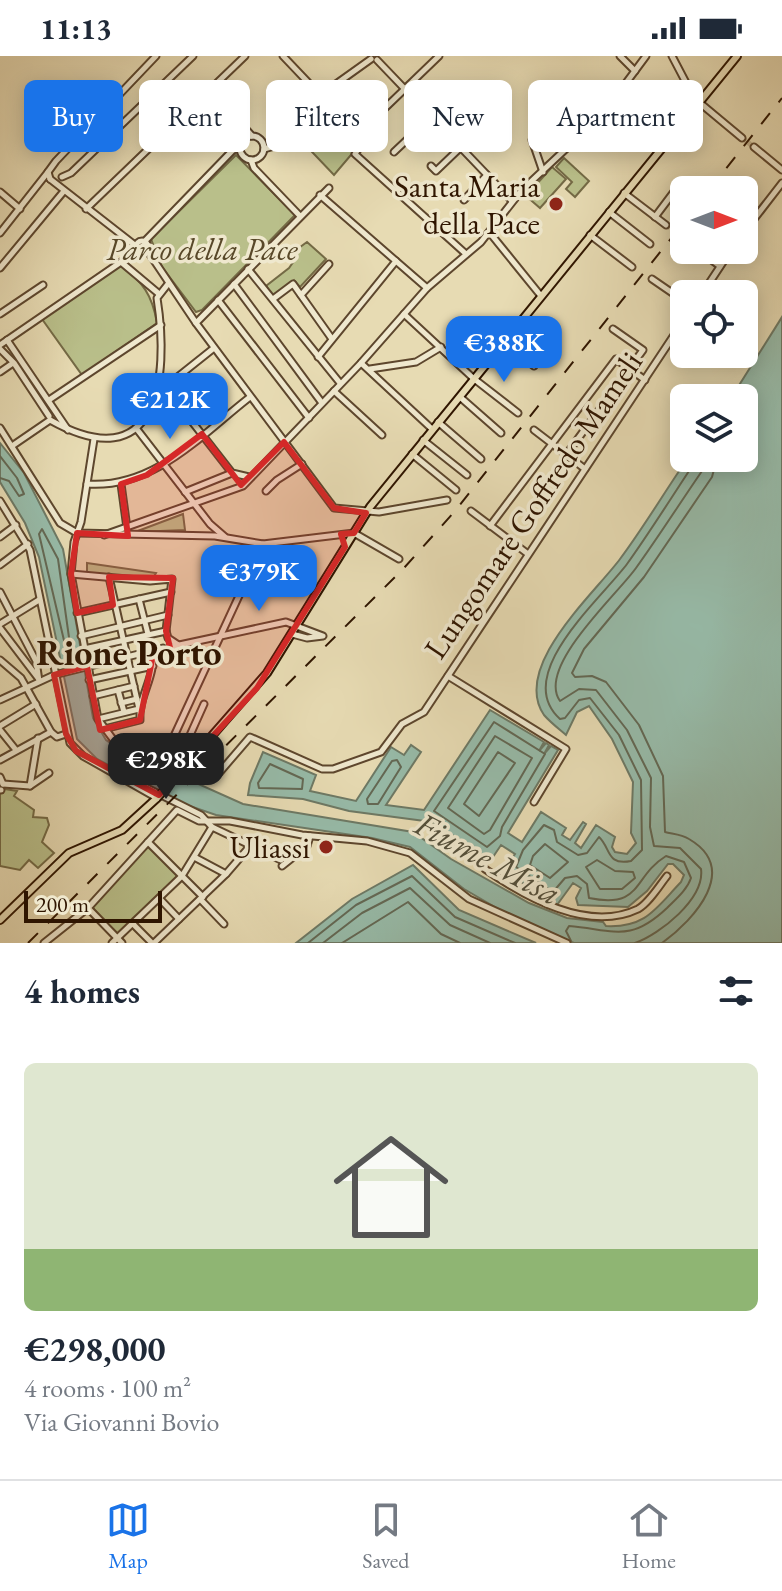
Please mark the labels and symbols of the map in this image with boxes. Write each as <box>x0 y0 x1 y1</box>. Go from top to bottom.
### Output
place label: Santa Maria della Pace <box>394 165 540 244</box>
north arrow <box>670 176 758 264</box>
marker: Santa Maria della Pace <box>547 195 565 213</box>
park label: Parco della Pace <box>106 228 299 270</box>
pin: €388K <box>448 316 560 384</box>
street label: Lungomare Goffredo Mameli <box>414 343 652 667</box>
pin: €212K <box>114 373 226 441</box>
pin: €379K <box>203 545 315 613</box>
district label: Rione Porto <box>36 629 222 676</box>
pin: €298K <box>110 733 222 801</box>
water label: Fiume Misa <box>407 801 569 915</box>
place label: Uliassi <box>230 826 310 868</box>
marker: Uliassi <box>317 838 335 856</box>
scale bar <box>24 887 162 923</box>

